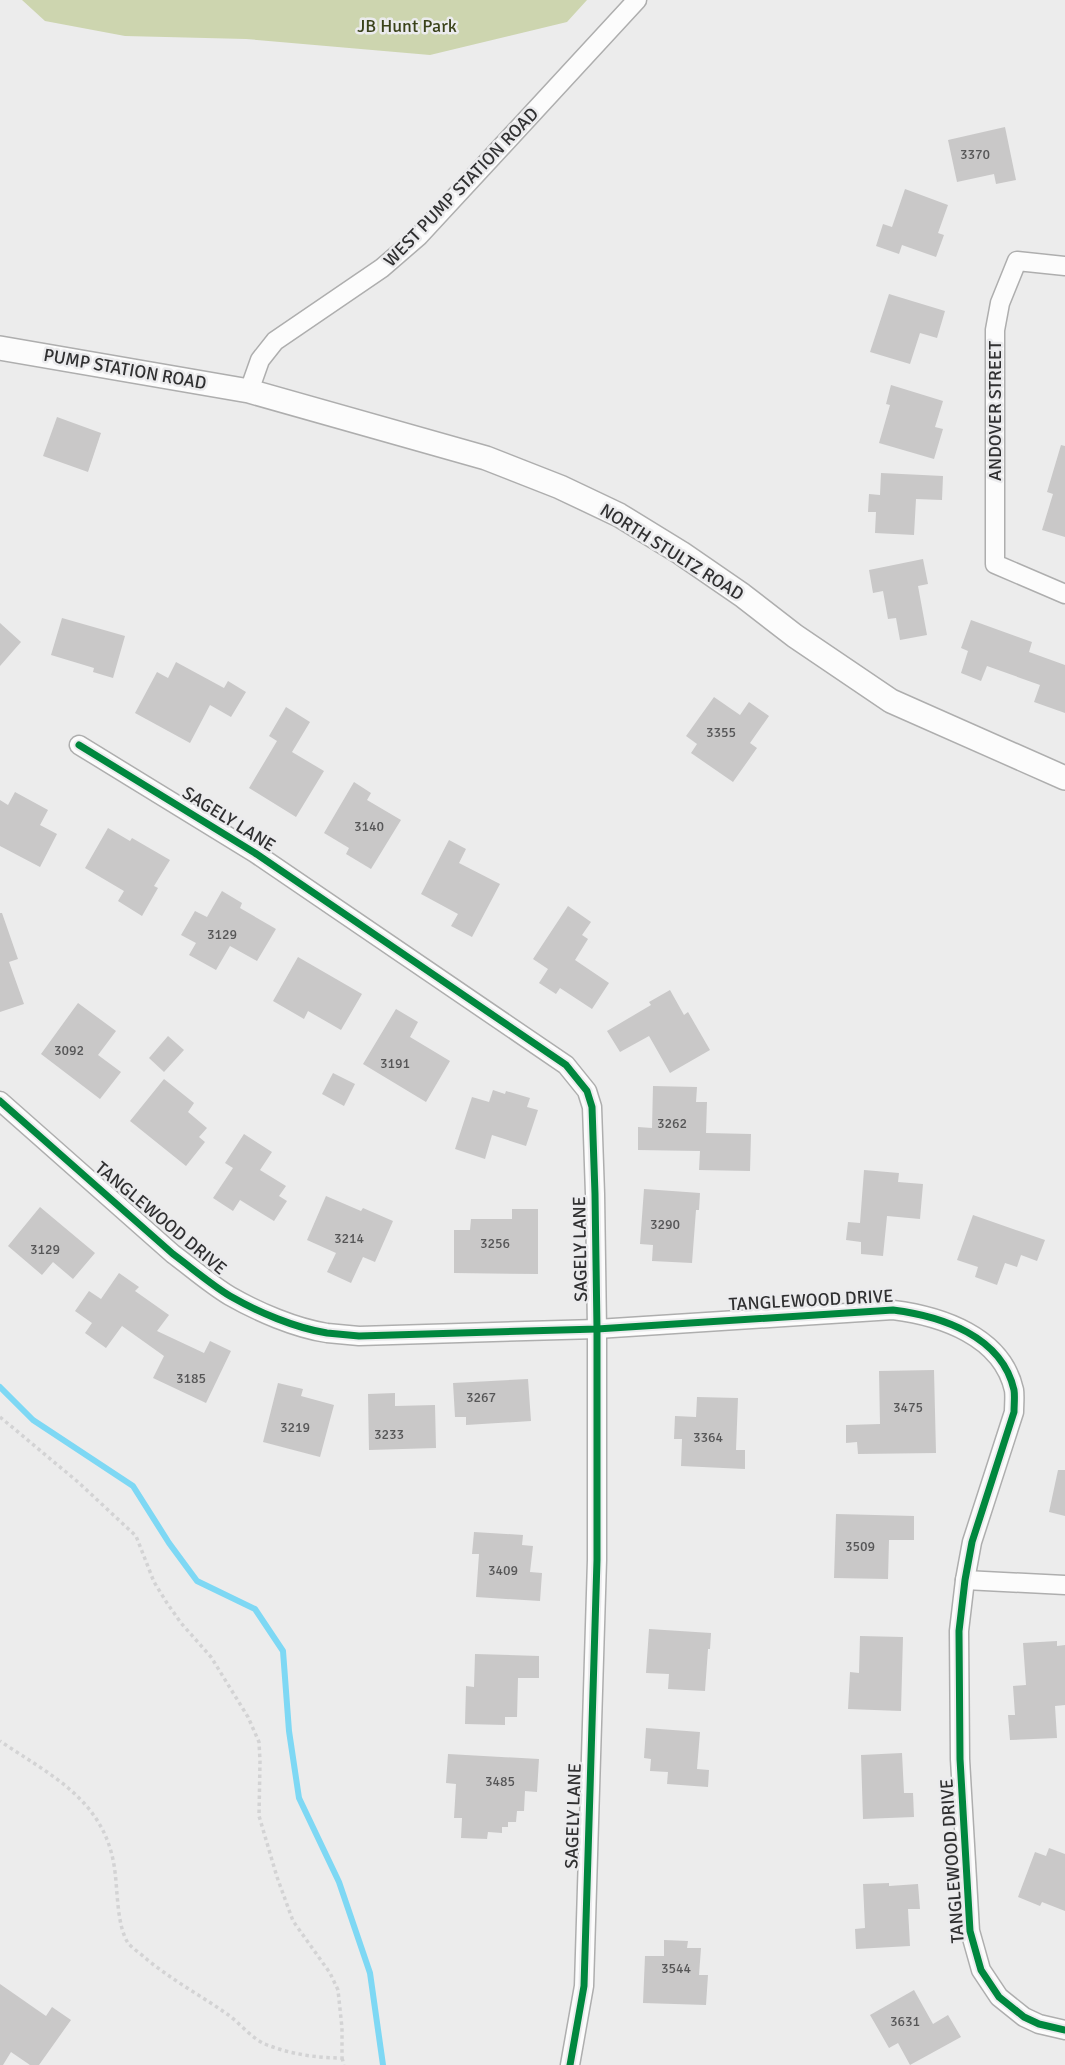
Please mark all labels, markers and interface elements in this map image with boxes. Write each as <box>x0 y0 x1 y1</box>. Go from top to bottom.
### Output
park label: JB Hunt Park <box>357 15 457 37</box>
street label: WEST PUMP STATION ROAD <box>379 103 543 271</box>
house number: 3370 <box>960 146 990 163</box>
street label: ANDOVER STREET <box>984 341 1006 481</box>
street label: PUMP STATION ROAD <box>42 344 208 394</box>
street label: NORTH STULTZ ROAD <box>596 499 748 605</box>
house number: 3355 <box>706 724 736 741</box>
street label: SAGELY LANE <box>178 782 280 856</box>
house number: 3140 <box>354 818 384 835</box>
house number: 3129 <box>207 926 237 943</box>
house number: 3092 <box>54 1042 84 1059</box>
house number: 3191 <box>380 1055 410 1072</box>
house number: 3262 <box>657 1115 687 1132</box>
street label: TANGLEWOOD DRIVE <box>91 1157 231 1279</box>
street label: SAGELY LANE <box>568 1196 592 1302</box>
house number: 3290 <box>650 1216 680 1233</box>
house number: 3214 <box>334 1230 365 1247</box>
house number: 3256 <box>480 1235 510 1252</box>
house number: 3129 <box>30 1241 60 1258</box>
street label: TANGLEWOOD DRIVE <box>728 1285 894 1315</box>
house number: 3185 <box>176 1370 206 1387</box>
house number: 3267 <box>466 1389 496 1406</box>
house number: 3475 <box>893 1399 923 1416</box>
house number: 3219 <box>280 1419 310 1436</box>
house number: 3233 <box>374 1426 404 1443</box>
house number: 3364 <box>693 1429 724 1446</box>
house number: 3509 <box>845 1538 875 1555</box>
house number: 3409 <box>488 1562 518 1579</box>
street label: SAGELY LANE <box>560 1763 586 1869</box>
house number: 3485 <box>485 1773 515 1790</box>
street label: TANGLEWOOD DRIVE <box>935 1778 969 1944</box>
house number: 3544 <box>661 1960 692 1977</box>
house number: 3631 <box>890 2013 920 2030</box>

